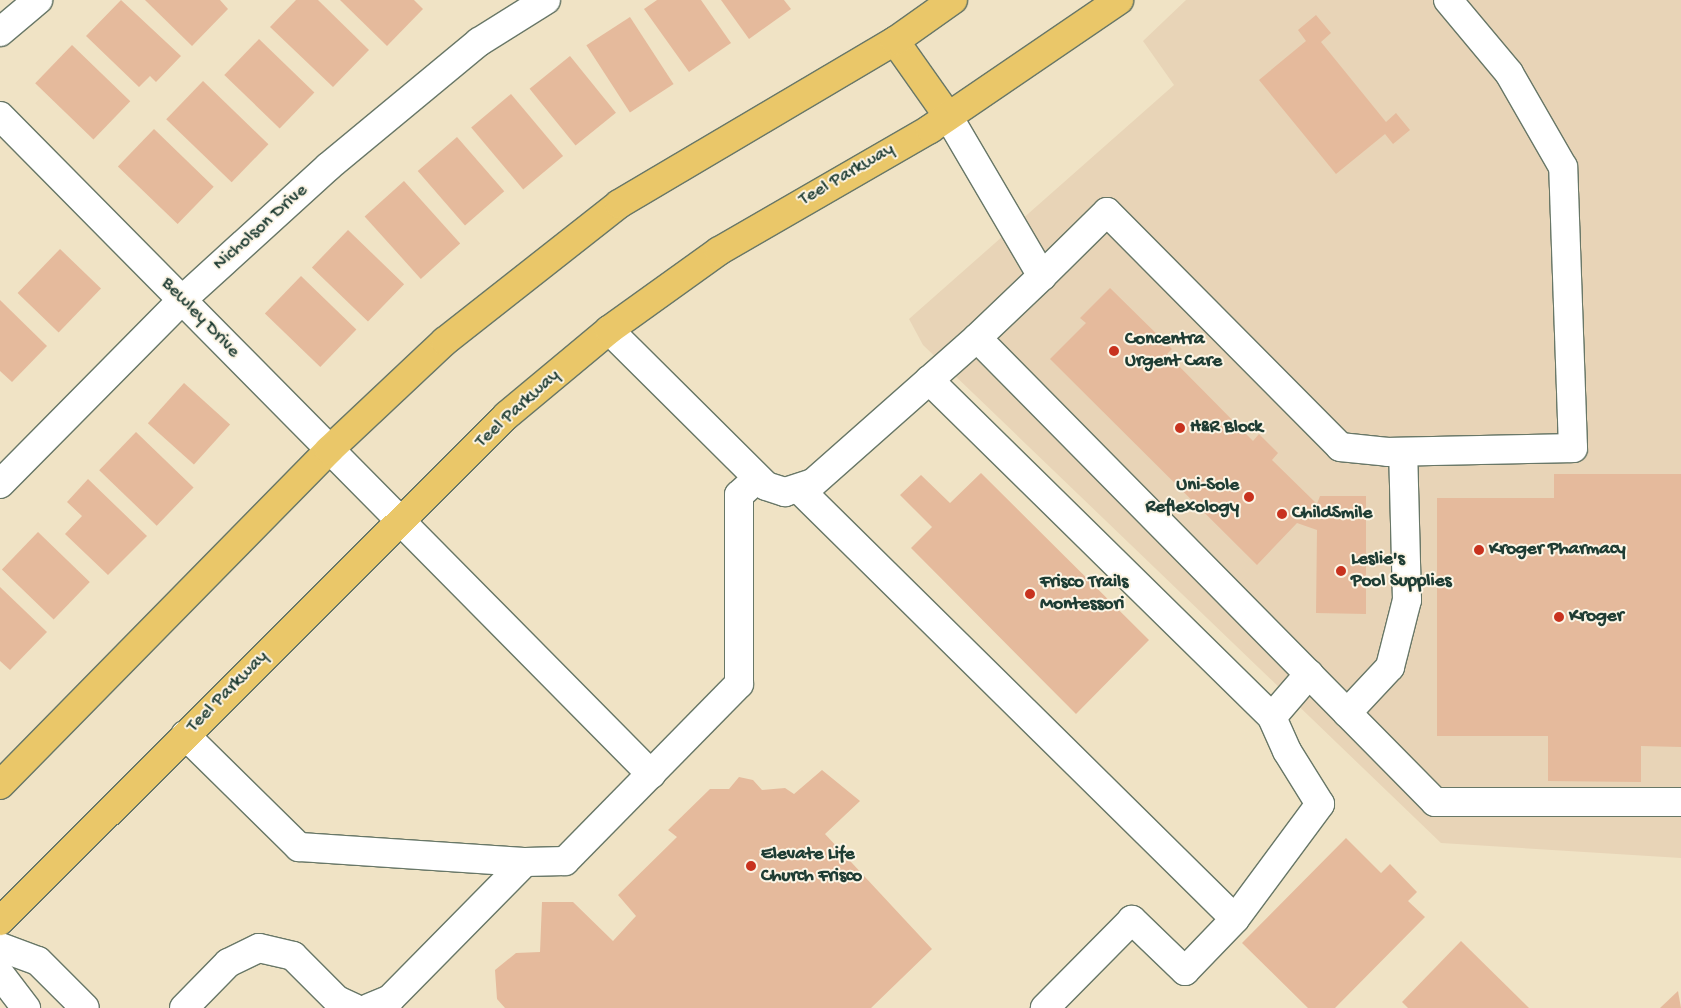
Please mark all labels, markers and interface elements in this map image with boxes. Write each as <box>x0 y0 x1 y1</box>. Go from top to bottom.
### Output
street label: Teel Parkway <box>795 139 899 211</box>
street label: Nicholson Drive <box>209 180 313 276</box>
street label: Bewley Drive <box>156 273 244 363</box>
place label: Concentra Urgent Care <box>1125 329 1222 373</box>
marker: Concentra Urgent Care <box>1107 344 1121 358</box>
street label: Teel Parkway <box>471 365 565 453</box>
place label: H&R Block <box>1190 417 1263 439</box>
marker: H&R Block <box>1174 422 1186 434</box>
place label: Uni-Sole Reflexology <box>1145 475 1239 519</box>
marker: Uni-Sole Reflexology <box>1243 491 1255 503</box>
place label: ChildSmile <box>1292 503 1372 525</box>
marker: ChildSmile <box>1276 508 1288 520</box>
place label: Kroger Pharmacy <box>1489 539 1626 561</box>
marker: Kroger Pharmacy <box>1473 544 1485 556</box>
place label: Leslie's Pool Supplies <box>1351 549 1451 593</box>
marker: Leslie's Pool Supplies <box>1335 565 1347 577</box>
place label: Frisco Trails Montessori <box>1040 572 1128 616</box>
marker: Frisco Trails Montessori <box>1024 588 1036 600</box>
place label: Kroger <box>1569 606 1623 628</box>
marker: Kroger <box>1553 611 1565 623</box>
street label: Teel Parkway <box>182 646 274 738</box>
place label: Elevate Life Church Frisco <box>761 844 862 888</box>
marker: Elevate Life Church Frisco <box>745 860 757 872</box>

